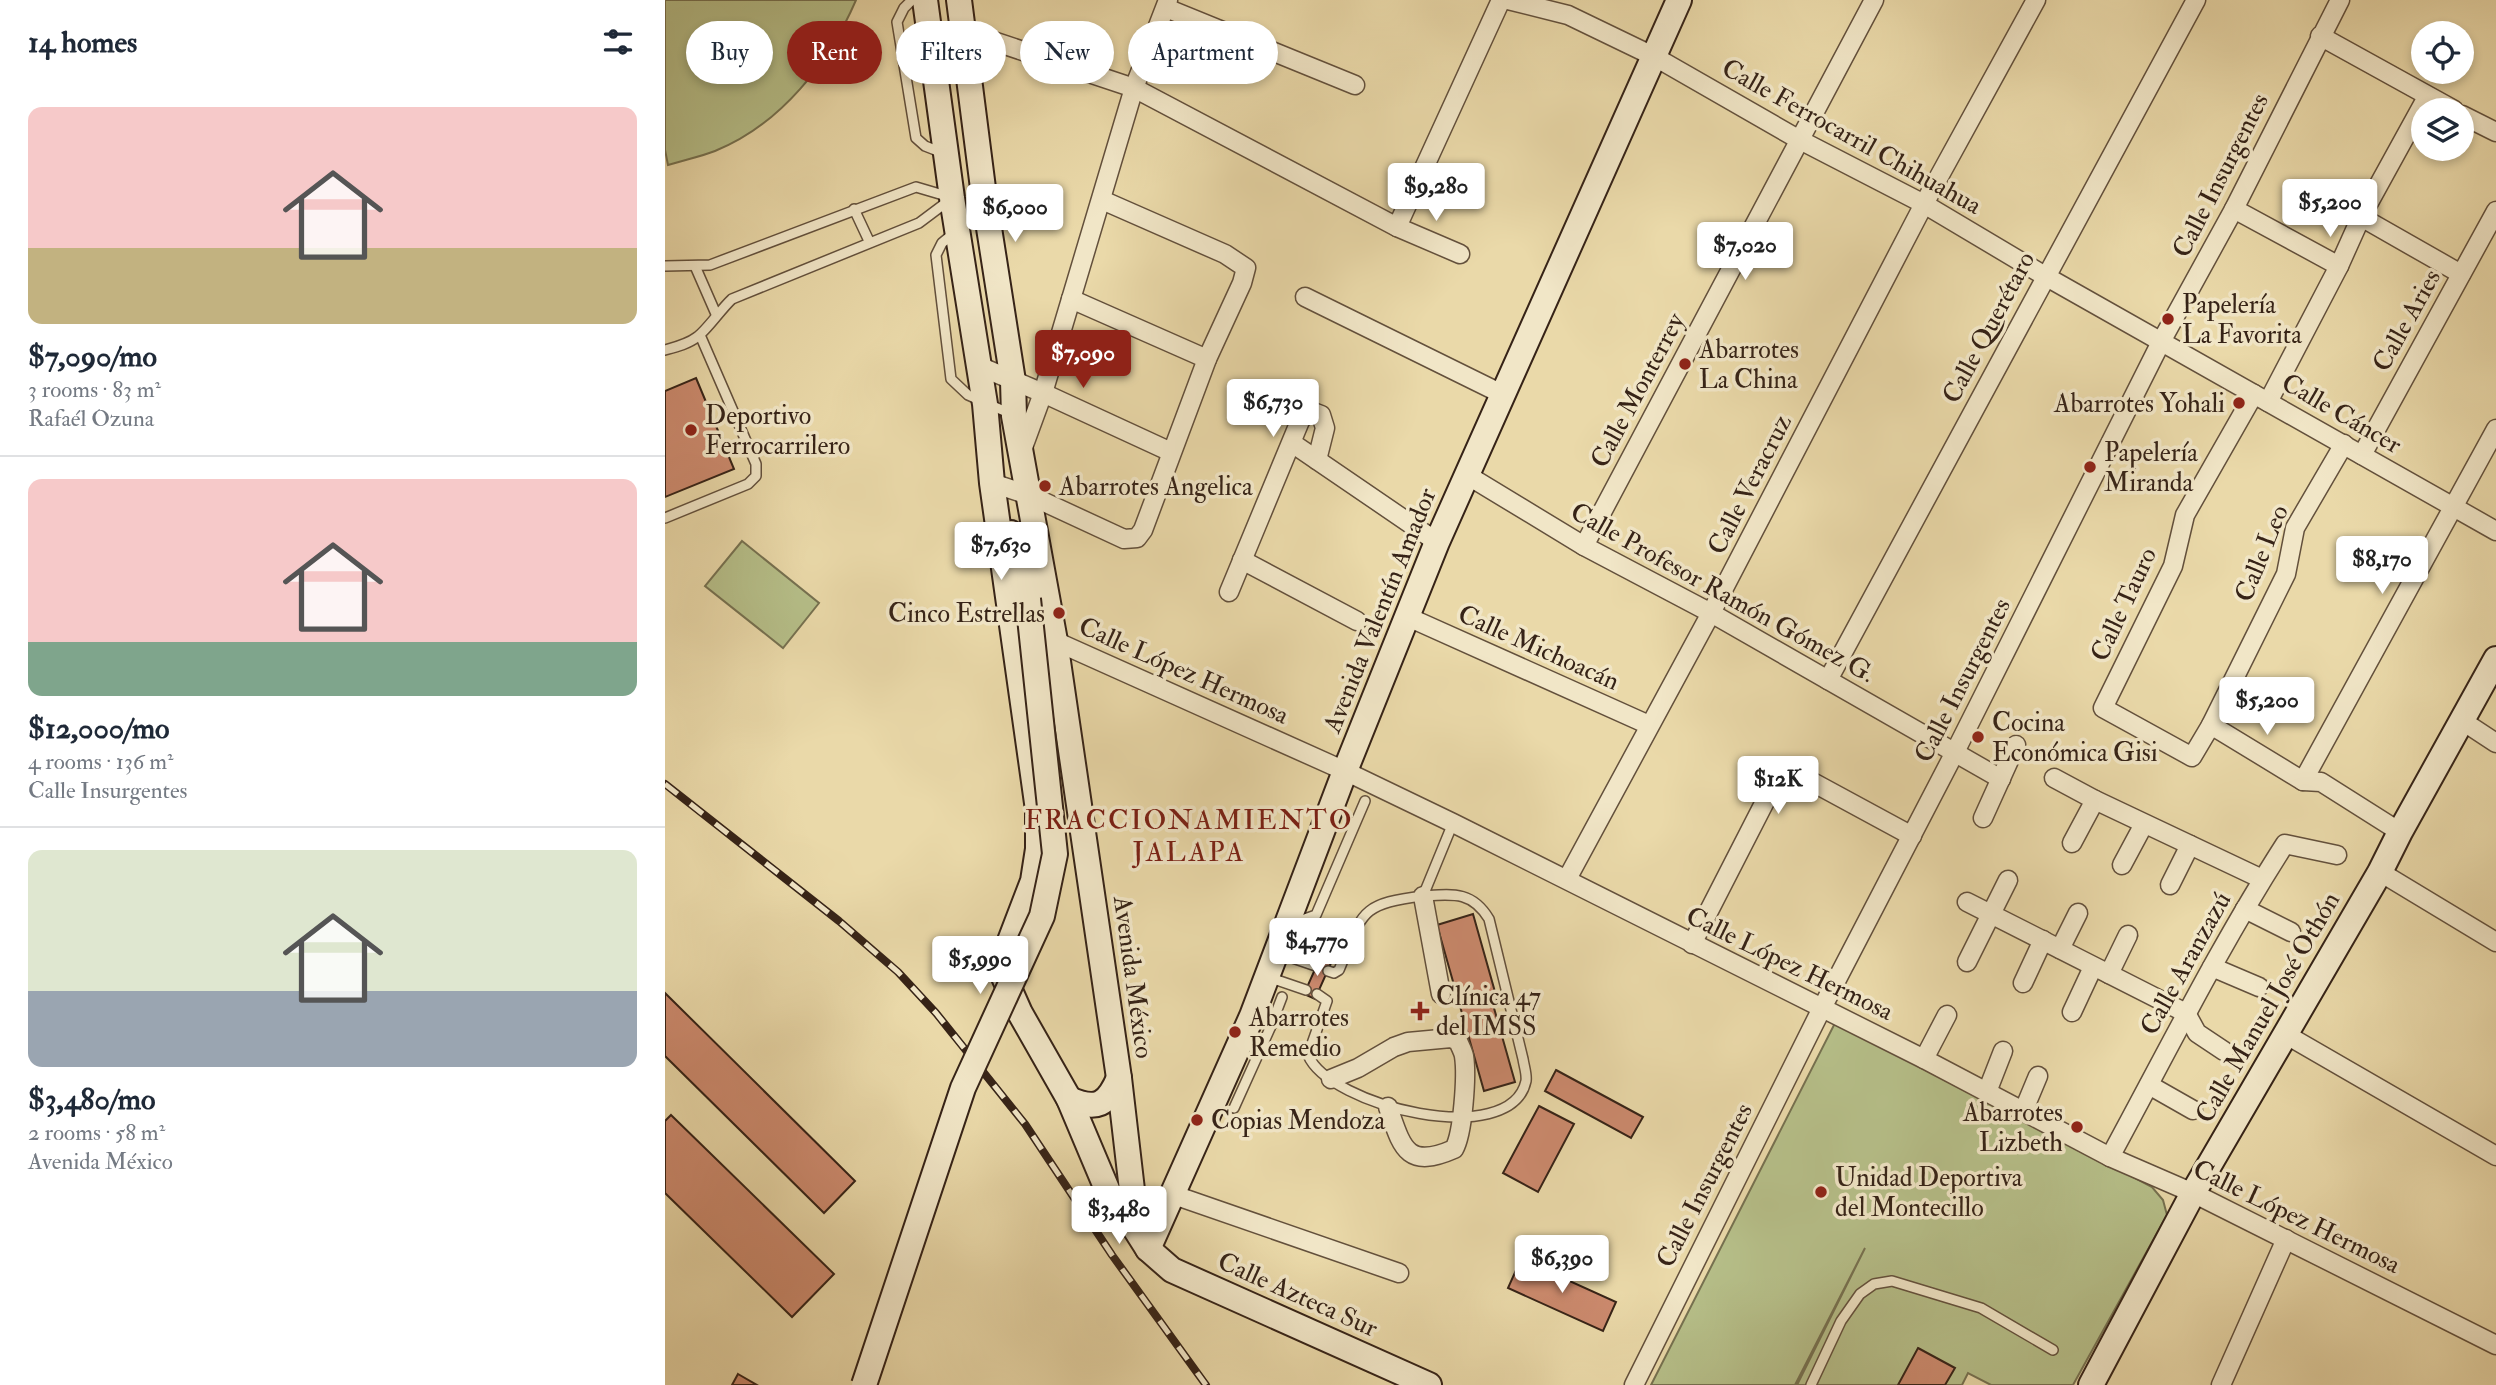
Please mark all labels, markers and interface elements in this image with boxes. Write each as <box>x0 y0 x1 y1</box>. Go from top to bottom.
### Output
chip: Buy <box>686 21 773 84</box>
chip: Rent <box>787 21 882 84</box>
chip: Filters <box>896 21 1006 84</box>
chip: New <box>1020 21 1114 84</box>
chip: Apartment <box>1128 21 1278 84</box>
map controls <box>2411 21 2474 161</box>
button: locate <box>2411 21 2474 84</box>
icon: filters <box>599 23 637 61</box>
text: 14 homes <box>28 24 137 61</box>
street label: Calle Ferrocarril Chihuahua <box>1716 52 1987 222</box>
street label: Calle Insurgentes <box>2166 88 2276 263</box>
button: layers <box>2411 98 2474 161</box>
icon: home <box>270 152 396 278</box>
pin: $9,280 <box>1379 164 1493 223</box>
text: $9,280 <box>1404 171 1468 200</box>
pin: $5,200 <box>2273 180 2387 239</box>
pin: $6,000 <box>958 184 1072 244</box>
text: $5,200 <box>2298 187 2362 216</box>
text: $6,000 <box>982 192 1048 221</box>
pin: $7,020 <box>1688 222 1802 282</box>
text: $7,020 <box>1713 230 1777 259</box>
street label: Calle Querétaro <box>1936 246 2042 409</box>
street label: Calle Aries <box>2366 264 2448 377</box>
place label: Papelería La Favorita <box>2182 289 2302 351</box>
street label: Calle Monterrey <box>1584 307 1692 473</box>
marker: Papelería La Favorita <box>2160 311 2176 327</box>
pin: $7,090 <box>1026 330 1140 390</box>
place label: Abarrotes La China <box>1698 334 1799 396</box>
text: $7,090/mo <box>28 338 157 375</box>
text: $7,090 <box>1051 338 1115 367</box>
marker: Abarrotes La China <box>1677 356 1693 372</box>
street label: Calle Cáncer <box>2276 367 2407 461</box>
text: 3 rooms · 83 m² <box>28 375 161 404</box>
pin: $6,730 <box>1216 380 1330 439</box>
text: $6,730 <box>1243 387 1303 416</box>
place label: Abarrotes Yohali <box>2053 388 2225 420</box>
marker: Abarrotes Yohali <box>2231 395 2247 411</box>
place label: Deportivo Ferrocarrilero <box>705 400 850 462</box>
text: Rafaél Ozuna <box>28 404 154 433</box>
street label: Calle Veracruz <box>1701 409 1799 560</box>
marker: Deportivo Ferrocarrilero <box>683 422 699 438</box>
place label: Papelería Miranda <box>2104 437 2198 499</box>
marker: Papelería Miranda <box>2082 459 2098 475</box>
place label: Abarrotes Angelica <box>1058 471 1253 503</box>
marker: Abarrotes Angelica <box>1037 478 1053 494</box>
street label: Avenida Valentín Amador <box>1316 483 1444 738</box>
street label: Calle Profesor Ramón Gómez G. <box>1565 496 1880 690</box>
street label: Calle Leo <box>2228 500 2296 606</box>
pin: $7,630 <box>944 522 1058 582</box>
icon: home <box>270 524 396 650</box>
text: $7,630 <box>971 530 1031 559</box>
pin: $8,170 <box>2325 536 2439 596</box>
street label: Calle Tauro <box>2084 542 2164 666</box>
text: $8,170 <box>2352 544 2412 573</box>
street label: Calle Insurgentes <box>1908 593 2018 768</box>
place label: Cinco Estrellas <box>888 598 1045 630</box>
street label: Calle Michoacán <box>1453 598 1624 698</box>
marker: Cinco Estrellas <box>1051 605 1067 621</box>
street label: Calle López Hermosa <box>1073 610 1294 733</box>
pin: $5,200 <box>2210 678 2324 737</box>
text: $5,200 <box>2235 685 2299 714</box>
place label: Cocina Económica Gisi <box>1992 707 2158 769</box>
text: $12,000/mo <box>28 710 170 747</box>
marker: Cocina Económica Gisi <box>1970 729 1986 745</box>
text: 4 rooms · 136 m² <box>28 747 174 776</box>
pin: $12K <box>1737 756 1819 816</box>
text: $12K <box>1754 764 1802 793</box>
text: Calle Insurgentes <box>28 776 187 805</box>
district label: FRACCIONAMIENTO JALAPA <box>1024 803 1354 870</box>
street label: Calle Aranzazú <box>2133 886 2238 1041</box>
street label: Calle Manuel José Othón <box>2189 886 2347 1129</box>
street label: Avenida México <box>1106 893 1160 1060</box>
icon: home <box>270 895 396 1021</box>
street label: Calle López Hermosa <box>1680 900 1899 1029</box>
pin: $4,770 <box>1260 918 1374 978</box>
text: $4,770 <box>1285 926 1349 955</box>
pin: $5,990 <box>923 936 1037 996</box>
text: $5,990 <box>948 944 1012 973</box>
place label: Clínica 47 del IMSS <box>1436 981 1541 1043</box>
marker: Clínica 47 del IMSS <box>1410 1001 1430 1021</box>
place label: Abarrotes Remedio <box>1248 1002 1349 1064</box>
marker: Abarrotes Remedio <box>1227 1024 1243 1040</box>
text: $3,480/mo <box>28 1081 155 1118</box>
place label: Abarrotes Lizbeth <box>1962 1097 2063 1159</box>
street label: Calle Insurgentes <box>1650 1098 1760 1273</box>
place label: Copias Mendoza <box>1211 1105 1385 1138</box>
marker: Copias Mendoza <box>1189 1112 1205 1128</box>
text: 2 rooms · 58 m² <box>28 1118 165 1147</box>
marker: Abarrotes Lizbeth <box>2069 1119 2085 1135</box>
text: Avenida México <box>28 1147 173 1176</box>
street label: Calle López Hermosa <box>2187 1153 2406 1282</box>
place label: Unidad Deportiva del Montecillo <box>1835 1162 2023 1224</box>
marker: Unidad Deportiva del Montecillo <box>1813 1184 1829 1200</box>
pin: $3,480 <box>1062 1186 1176 1246</box>
text: $3,480 <box>1088 1194 1150 1223</box>
pin: $6,390 <box>1505 1236 1619 1295</box>
text: $6,390 <box>1531 1243 1593 1272</box>
street label: Calle Azteca Sur <box>1213 1245 1383 1345</box>

